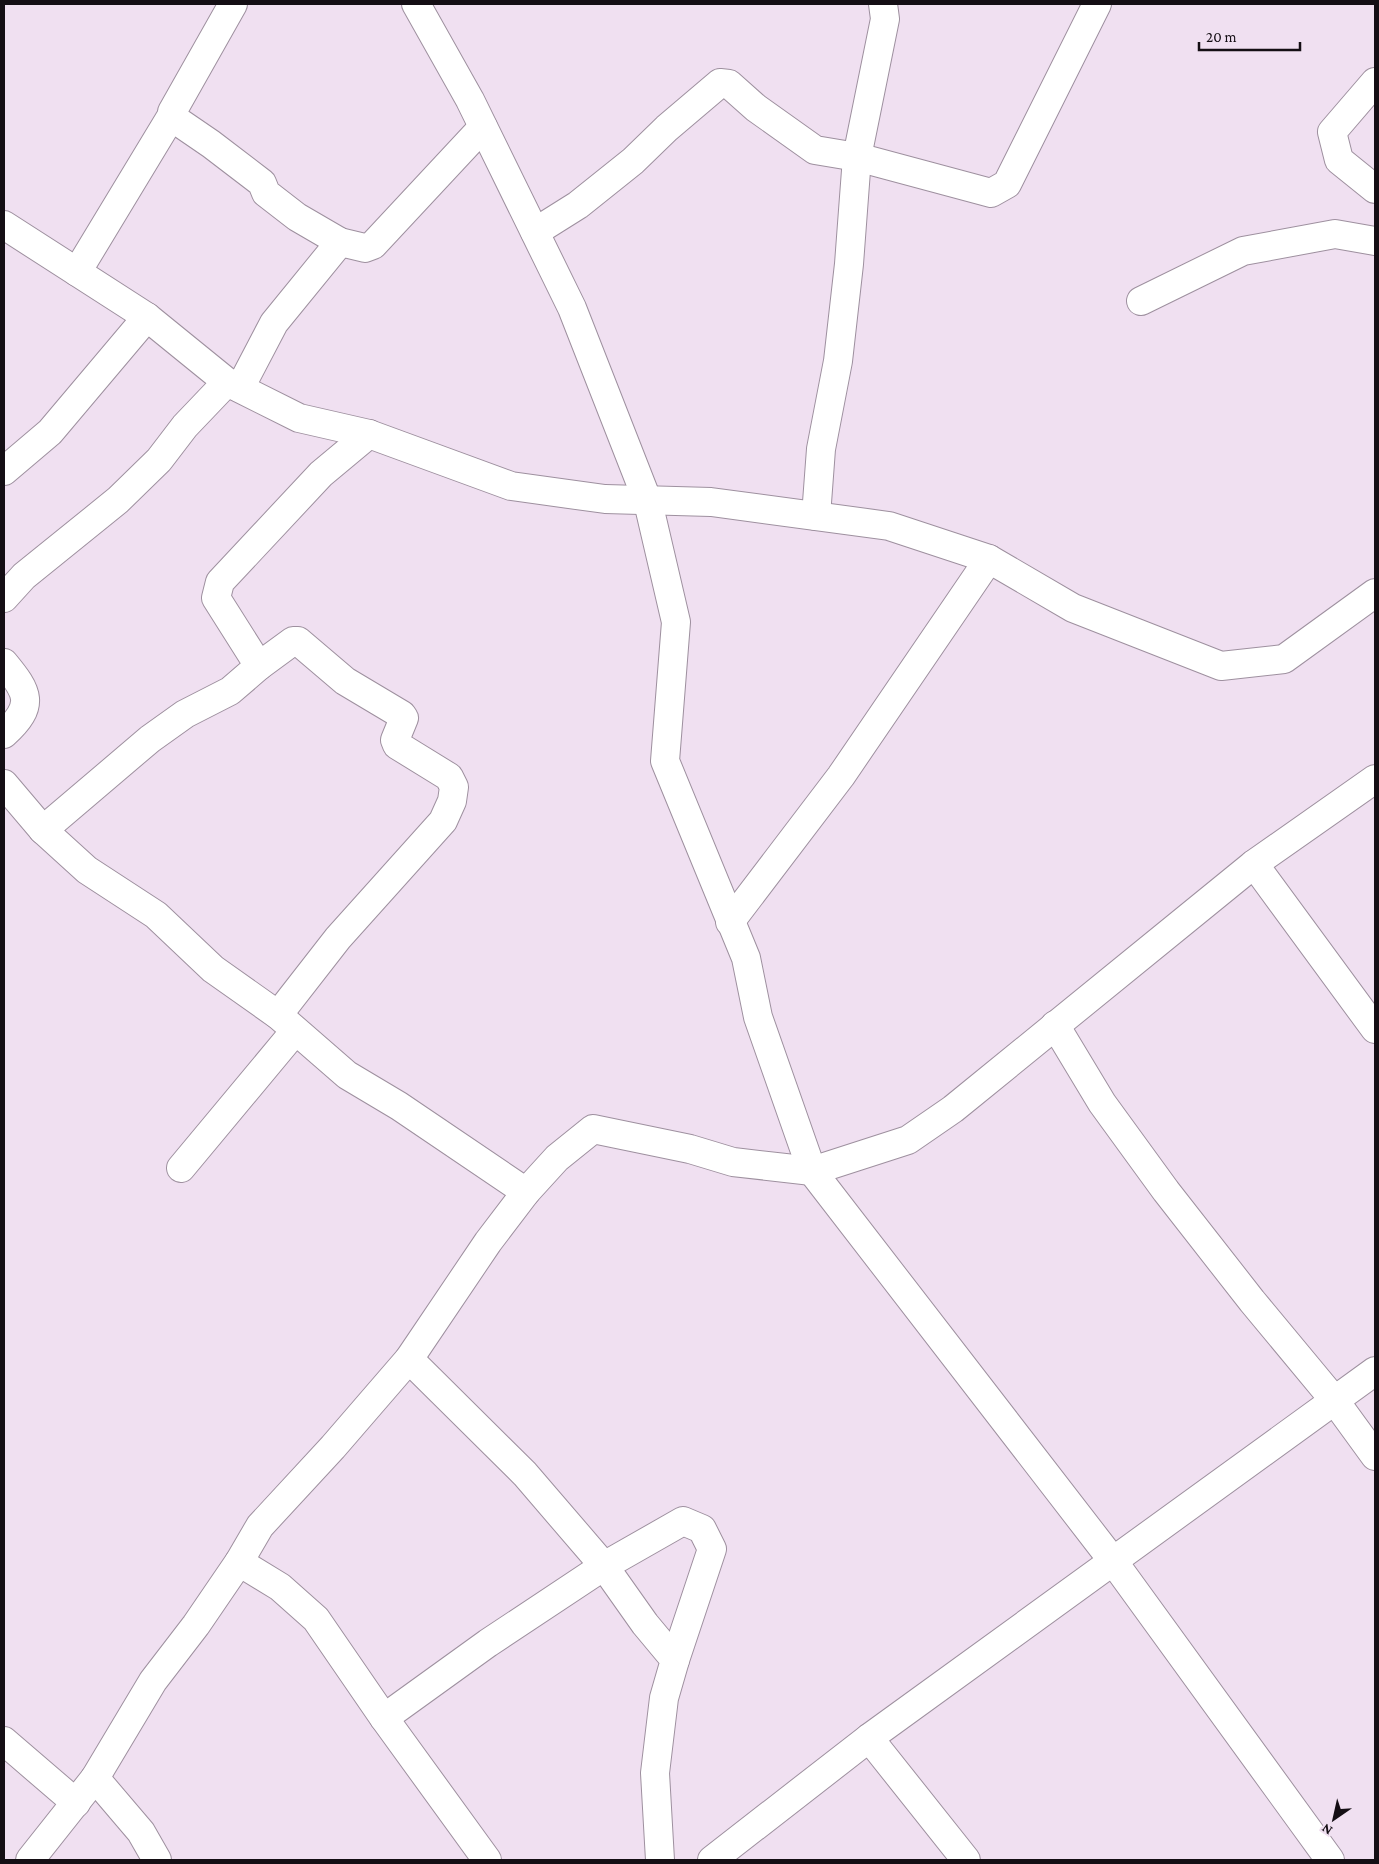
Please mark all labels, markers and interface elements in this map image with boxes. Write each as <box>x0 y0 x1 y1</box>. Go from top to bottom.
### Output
scale bar <box>1199 20 1300 52</box>
text: 20 m <box>1206 29 1237 45</box>
north arrow <box>1309 1794 1359 1844</box>
text: N <box>1318 1820 1335 1839</box>

